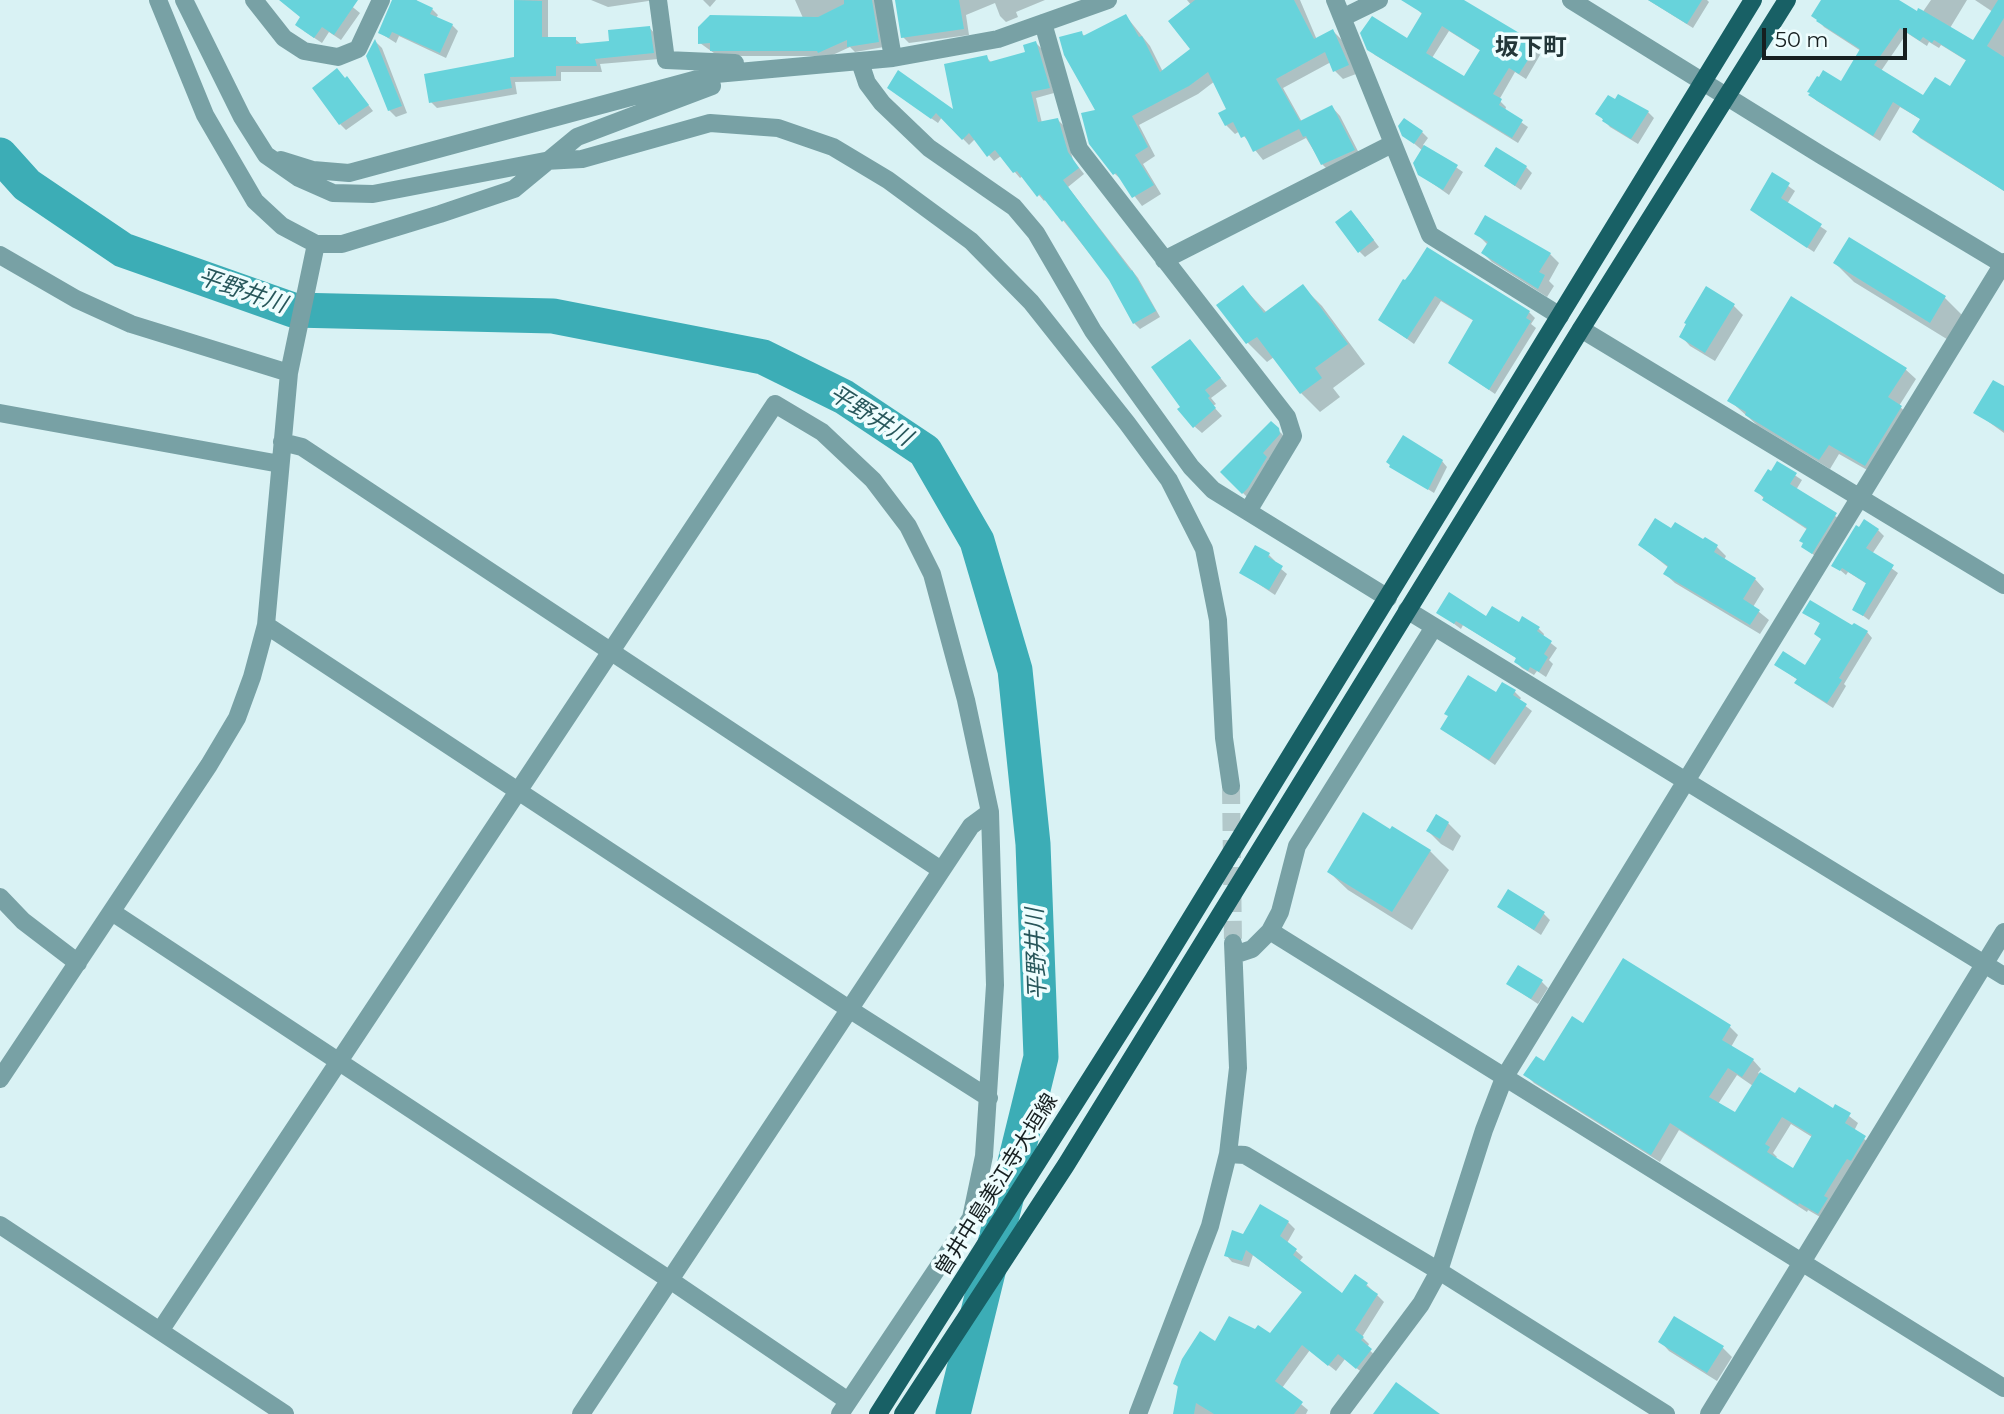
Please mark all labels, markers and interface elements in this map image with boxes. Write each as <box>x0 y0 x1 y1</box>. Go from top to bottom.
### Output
scale bar <box>1766 14 1911 58</box>
text: 50 m <box>1775 27 1829 52</box>
district label: 坂下町 <box>1495 34 1567 62</box>
water label: 平野井川 <box>194 263 290 319</box>
water label: 平野井川 <box>824 380 916 452</box>
water label: 平野井川 <box>1022 908 1052 1000</box>
street label: 曽井中島美江寺大垣線 <box>931 1089 1063 1281</box>

